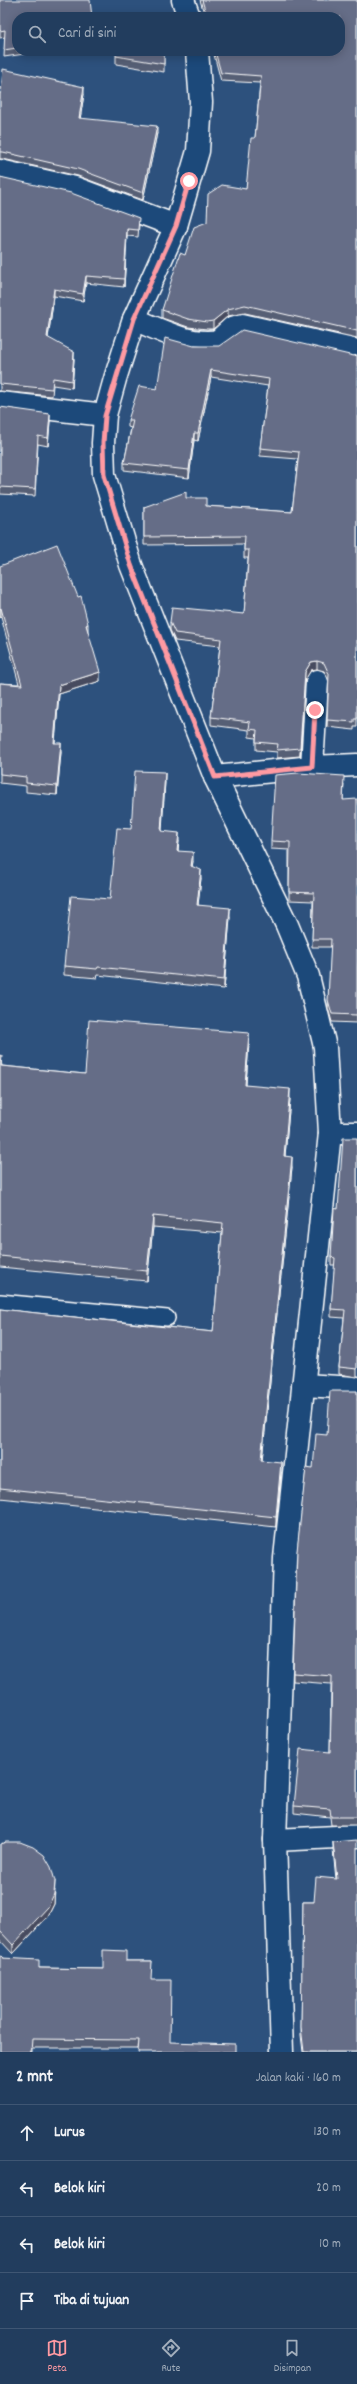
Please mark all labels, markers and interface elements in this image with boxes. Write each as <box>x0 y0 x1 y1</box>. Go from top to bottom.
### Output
search box <box>12 12 345 56</box>
icon: search <box>26 23 48 45</box>
text: Cari di sini <box>58 23 116 45</box>
route start <box>180 172 198 190</box>
route end <box>306 701 324 719</box>
text: 2 mnt <box>16 2066 53 2090</box>
text: Jalan kaki · 160 m <box>256 2069 341 2088</box>
icon: ahead <box>16 2122 38 2144</box>
text: Lurus <box>54 2122 85 2144</box>
text: 130 m <box>313 2123 341 2142</box>
icon: left <box>16 2178 38 2200</box>
text: Belok kiri <box>54 2178 105 2200</box>
text: 20 m <box>316 2179 341 2198</box>
icon: left <box>16 2234 38 2256</box>
text: Belok kiri <box>54 2234 105 2256</box>
text: 10 m <box>319 2235 341 2254</box>
icon: arrive <box>16 2290 38 2312</box>
text: Tiba di tujuan <box>54 2290 129 2312</box>
tab: Peta <box>46 2337 68 2377</box>
tab: Rute <box>160 2337 182 2377</box>
tab: Disimpan <box>274 2337 311 2377</box>

